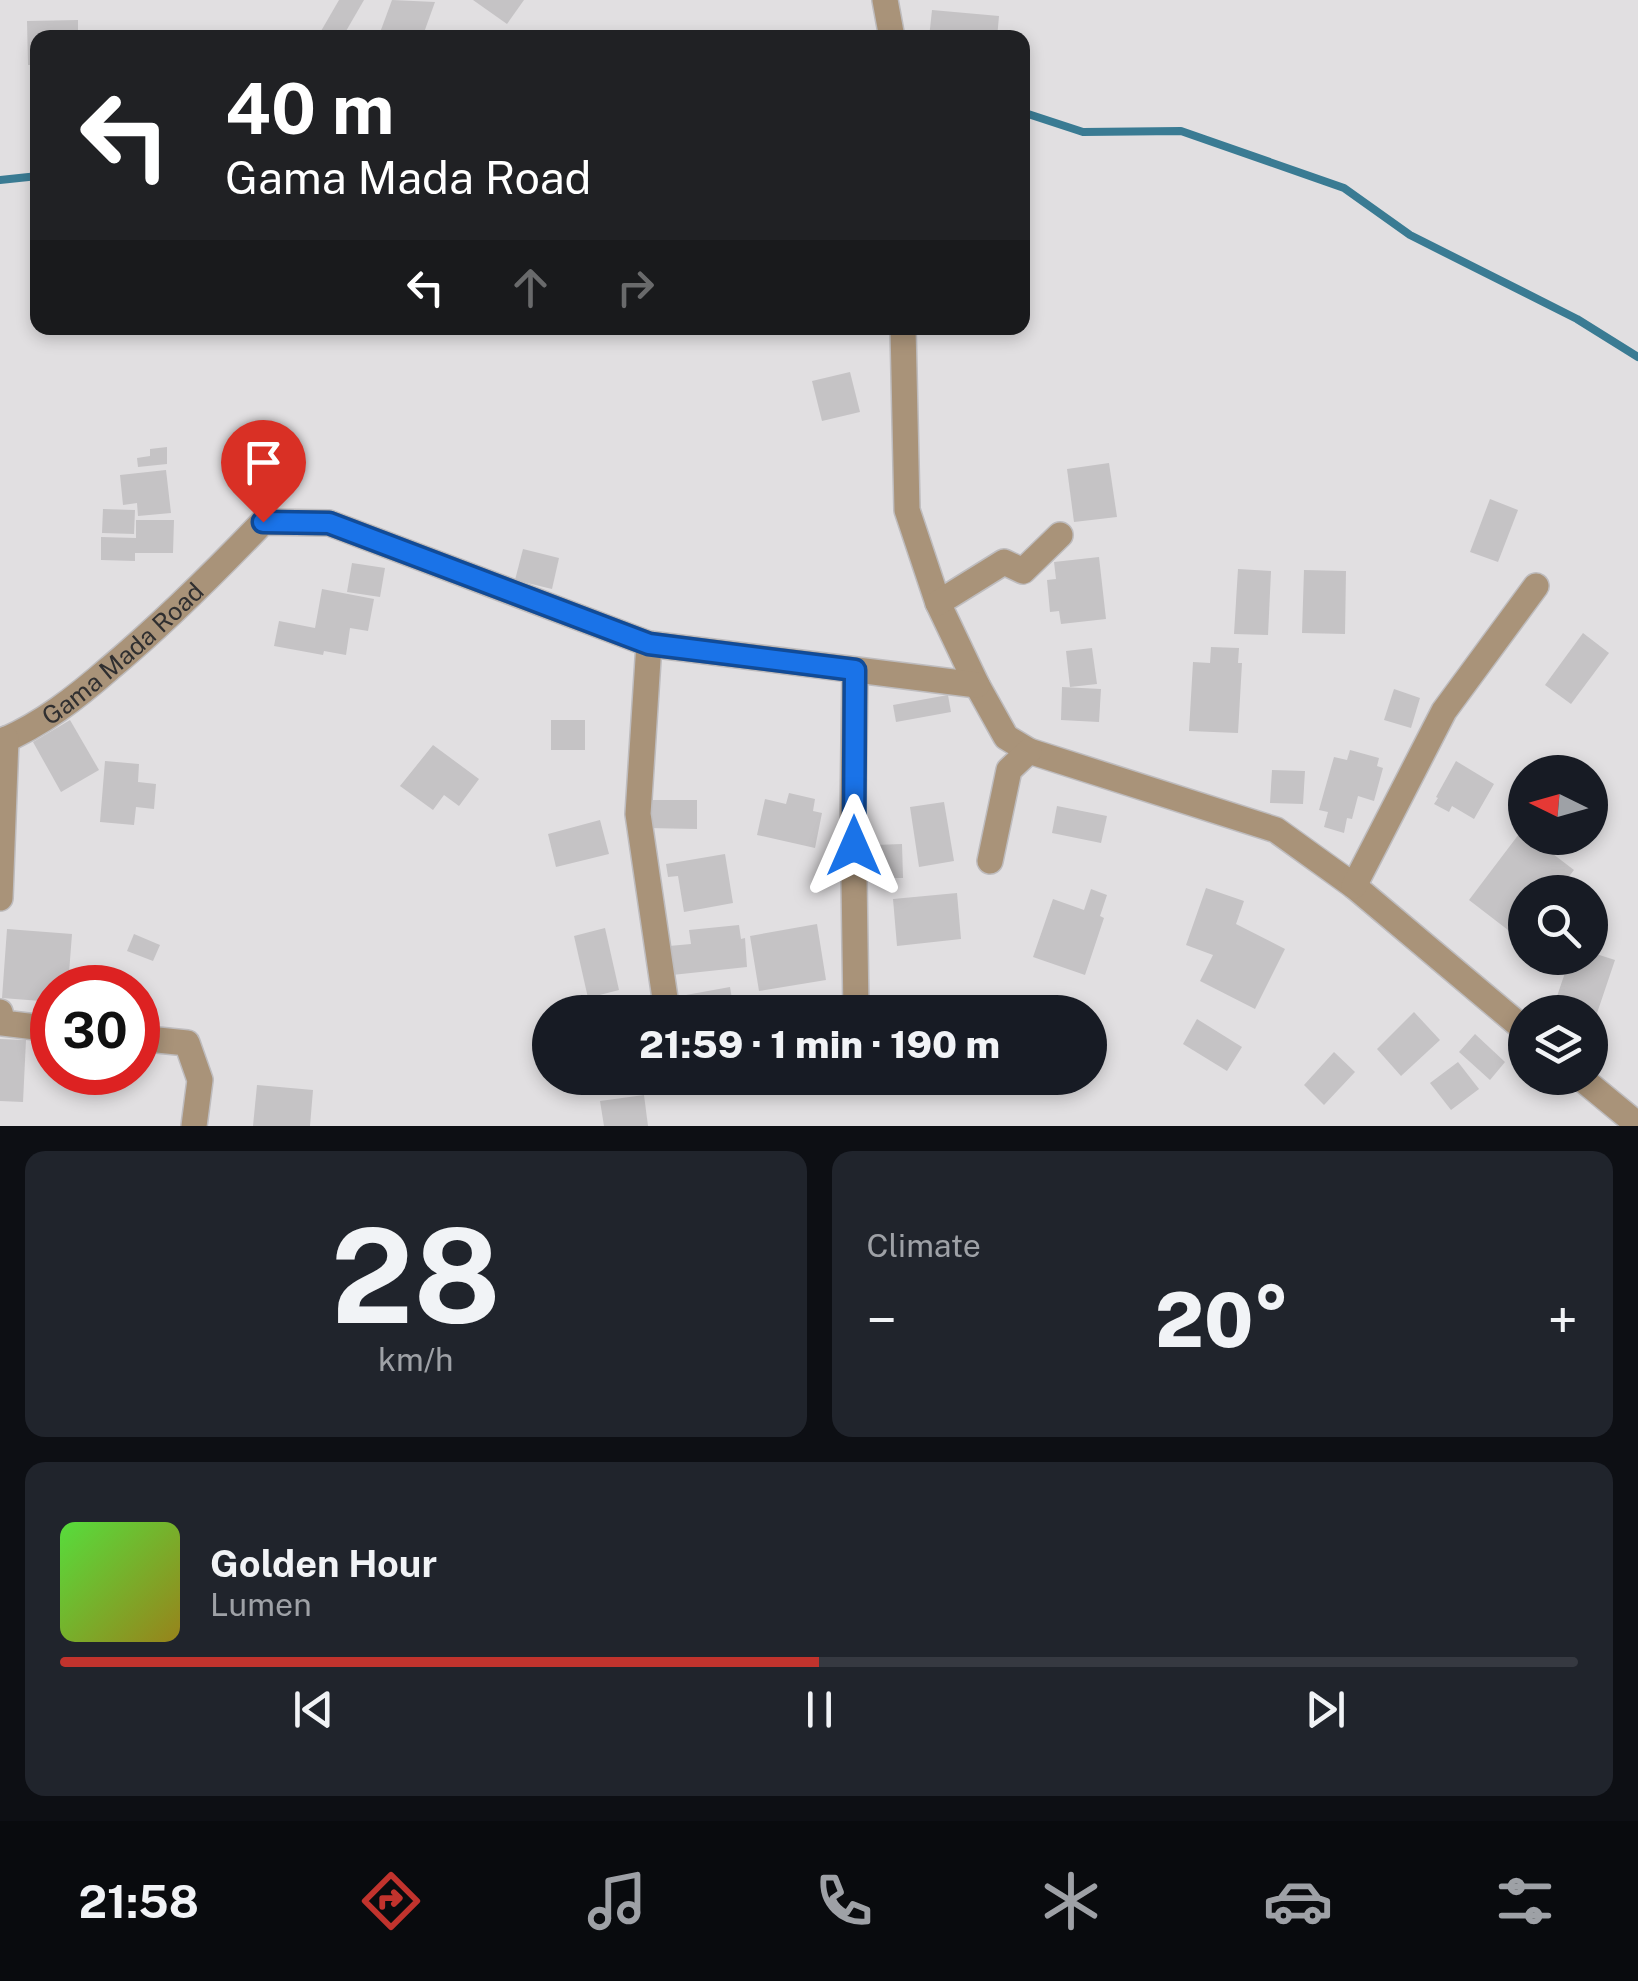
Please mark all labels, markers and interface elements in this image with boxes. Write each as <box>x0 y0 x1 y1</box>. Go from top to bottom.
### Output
text: 40 m <box>225 67 395 150</box>
icon: left <box>60 70 190 200</box>
text: Gama Mada Road <box>225 151 591 204</box>
icon: left <box>398 260 453 315</box>
icon: ahead <box>503 260 558 315</box>
icon: right <box>608 260 663 315</box>
pin <box>221 420 306 523</box>
icon: arrive <box>236 435 291 490</box>
street label: Gama Mada Road <box>36 576 210 731</box>
north arrow <box>1508 755 1608 855</box>
map controls <box>1508 755 1608 1095</box>
position arrow <box>802 794 906 898</box>
button: search <box>1508 875 1608 975</box>
speed limit sign: 30 <box>30 965 160 1095</box>
button: layers <box>1508 995 1608 1095</box>
text: 21:59 · 1 min · 190 m <box>639 1022 1000 1067</box>
text: 28 <box>331 1200 501 1352</box>
text: Climate <box>867 1227 981 1264</box>
text: 20° <box>1155 1276 1289 1364</box>
text: − <box>867 1288 897 1352</box>
text: + <box>1547 1288 1578 1352</box>
text: km/h <box>378 1341 453 1378</box>
text: Golden Hour <box>210 1541 437 1586</box>
text: Lumen <box>210 1586 312 1623</box>
icon: previous <box>286 1682 341 1737</box>
icon: pause <box>792 1682 847 1737</box>
icon: next <box>1298 1682 1353 1737</box>
icon: directions <box>356 1866 426 1936</box>
icon: music <box>582 1866 652 1936</box>
icon: phone <box>809 1866 879 1936</box>
icon: climate <box>1036 1866 1106 1936</box>
icon: car <box>1263 1866 1333 1936</box>
icon: filters <box>1490 1866 1560 1936</box>
text: 21:58 <box>78 1875 199 1928</box>

